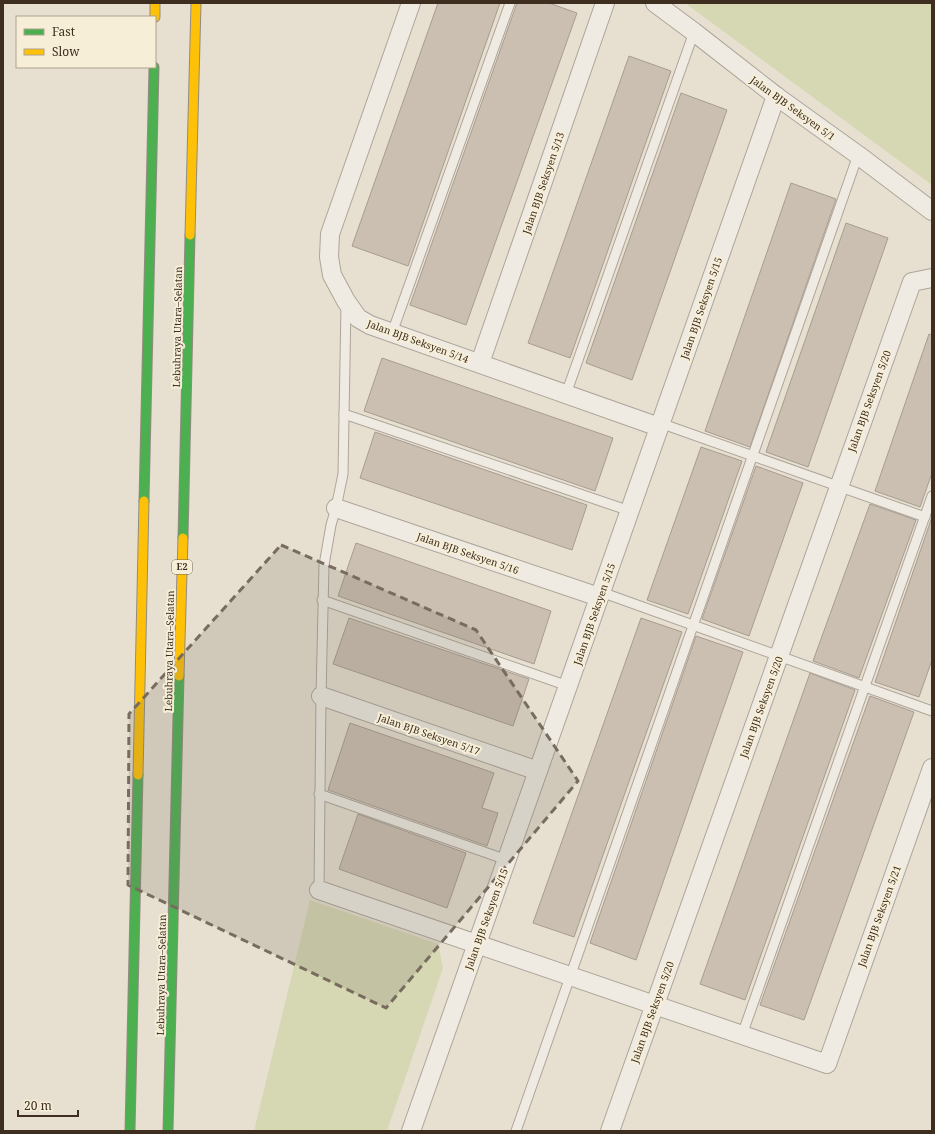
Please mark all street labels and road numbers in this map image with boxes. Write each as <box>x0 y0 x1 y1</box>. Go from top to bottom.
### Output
street label: Jalan BJB Seksyen 5/1 <box>747 72 838 143</box>
street label: Jalan BJB Seksyen 5/13 <box>519 130 567 237</box>
street label: Jalan BJB Seksyen 5/15 <box>677 255 725 362</box>
street label: Lebuhraya Utara–Selatan <box>169 266 185 388</box>
street label: Jalan BJB Seksyen 5/14 <box>364 316 471 366</box>
street label: Jalan BJB Seksyen 5/20 <box>844 348 894 455</box>
street label: Jalan BJB Seksyen 5/16 <box>414 529 521 577</box>
road number: E2 <box>172 560 192 574</box>
street label: Jalan BJB Seksyen 5/15 <box>570 561 618 668</box>
street label: Lebuhraya Utara–Selatan <box>161 590 177 712</box>
street label: Jalan BJB Seksyen 5/20 <box>736 654 786 761</box>
street label: Jalan BJB Seksyen 5/17 <box>375 710 482 758</box>
street label: Jalan BJB Seksyen 5/21 <box>854 863 904 970</box>
street label: Jalan BJB Seksyen 5/15 <box>461 866 511 973</box>
street label: Lebuhraya Utara–Selatan <box>153 914 169 1036</box>
street label: Jalan BJB Seksyen 5/20 <box>627 959 677 1066</box>

